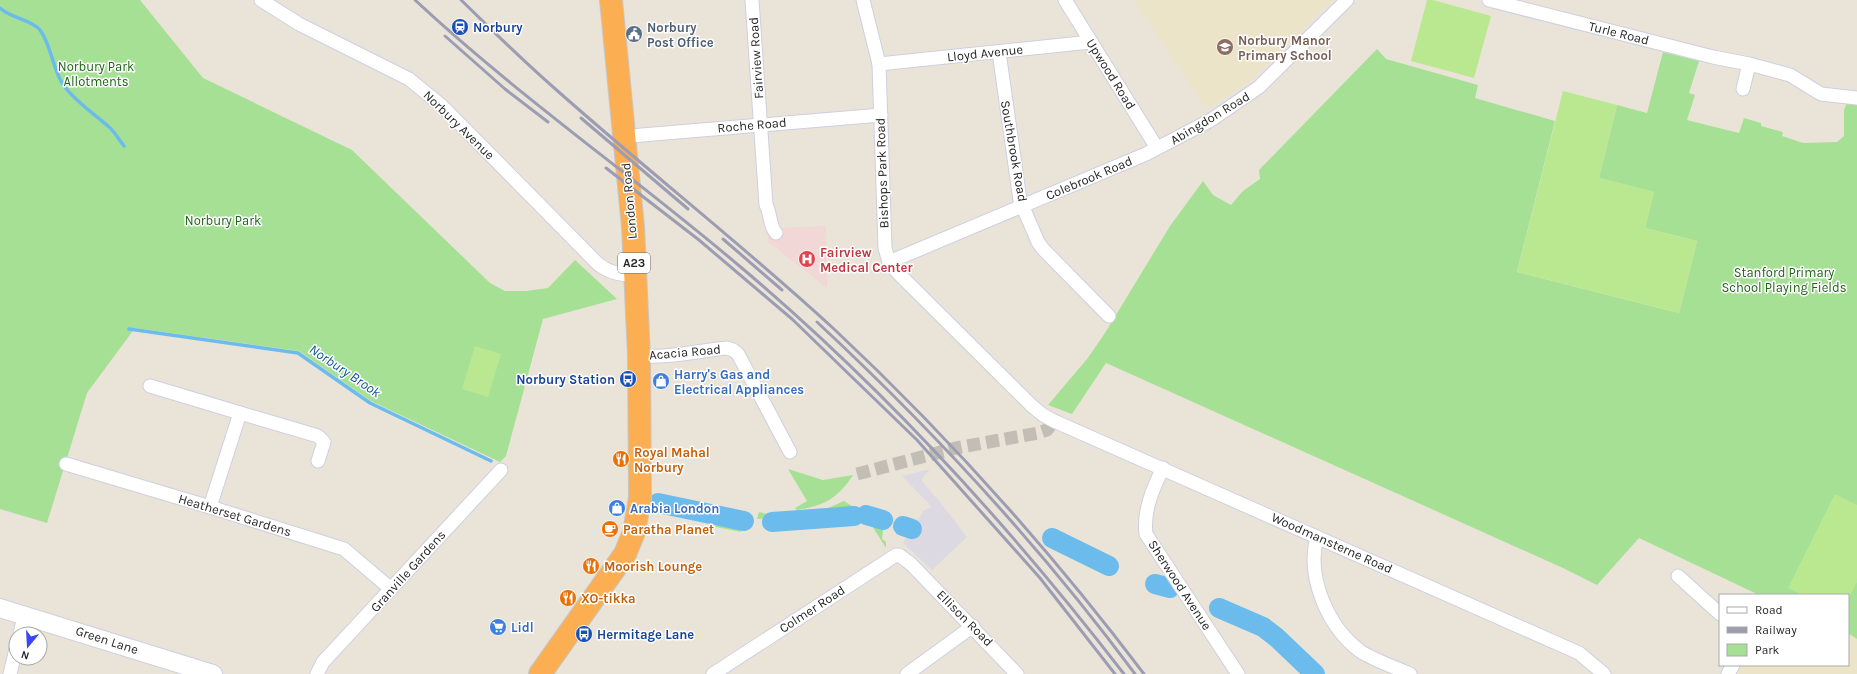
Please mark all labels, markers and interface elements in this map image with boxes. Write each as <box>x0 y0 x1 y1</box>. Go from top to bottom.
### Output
station icon: Norbury <box>450 17 470 37</box>
street label: Fairview Road <box>746 17 766 99</box>
street label: Turle Road <box>1587 18 1651 48</box>
place label: Norbury <box>473 20 523 35</box>
place label: Norbury Post Office <box>647 20 714 50</box>
public building icon: Norbury Post Office <box>624 24 644 44</box>
place label: Norbury Manor Primary School <box>1238 33 1332 63</box>
street label: Upwood Road <box>1083 36 1139 112</box>
school or university icon: Norbury Manor Primary School <box>1215 37 1235 57</box>
street label: Lloyd Avenue <box>946 42 1024 64</box>
park label: Norbury Park Allotments <box>58 59 134 89</box>
street label: Norbury Avenue <box>420 87 498 163</box>
street label: Abingdon Road <box>1168 88 1252 148</box>
street label: Southbrook Road <box>998 99 1030 203</box>
street label: Roche Road <box>717 115 787 135</box>
street label: Bishops Park Road <box>873 117 891 229</box>
street label: Colebrook Road <box>1044 153 1134 203</box>
street label: London Road <box>618 162 640 240</box>
park label: Norbury Park <box>185 213 261 228</box>
place label: Fairview Medical Center <box>820 245 913 275</box>
hospital icon: Fairview Medical Center <box>797 249 817 269</box>
road number: A23 <box>618 253 650 273</box>
park label: Stanford Primary School Playing Fields <box>1721 265 1847 295</box>
water label: Norbury Brook <box>306 341 385 402</box>
street label: Acacia Road <box>648 341 722 363</box>
place label: Harry's Gas and Electrical Appliances <box>674 367 804 397</box>
bus stop icon: Norbury Station <box>618 369 638 389</box>
shop icon: Harry's Gas and Electrical Appliances <box>651 371 671 391</box>
place label: Norbury Station <box>516 372 615 387</box>
place label: Royal Mahal Norbury <box>634 445 710 475</box>
restaurant icon: Royal Mahal Norbury <box>611 449 631 469</box>
street label: Heatherset Gardens <box>177 491 293 539</box>
shop icon: Arabia London <box>607 498 627 518</box>
place label: Arabia London <box>630 501 719 516</box>
street label: Woodmansterne Road <box>1269 510 1395 576</box>
cafe icon: Paratha Planet <box>600 519 620 539</box>
place label: Paratha Planet <box>623 522 714 537</box>
street label: Granville Gardens <box>367 527 449 615</box>
street label: Sherwood Avenue <box>1145 537 1215 633</box>
restaurant icon: Moorish Lounge <box>581 556 601 576</box>
place label: Moorish Lounge <box>604 559 702 574</box>
street label: Colmer Road <box>776 582 848 636</box>
street label: Ellison Road <box>934 587 996 649</box>
restaurant icon: XO-tikka <box>558 588 578 608</box>
place label: XO-tikka <box>581 591 636 606</box>
legend <box>1719 594 1849 666</box>
text: Road <box>1755 603 1783 617</box>
supermarket icon: Lidl <box>488 617 508 637</box>
place label: Lidl <box>511 620 534 635</box>
street label: Green Lane <box>74 623 141 657</box>
text: Railway <box>1755 623 1797 637</box>
bus stop icon: Hermitage Lane <box>574 624 594 644</box>
north arrow <box>8 626 48 666</box>
place label: Hermitage Lane <box>597 627 694 642</box>
text: Park <box>1755 643 1780 657</box>
text: N <box>19 648 31 662</box>

